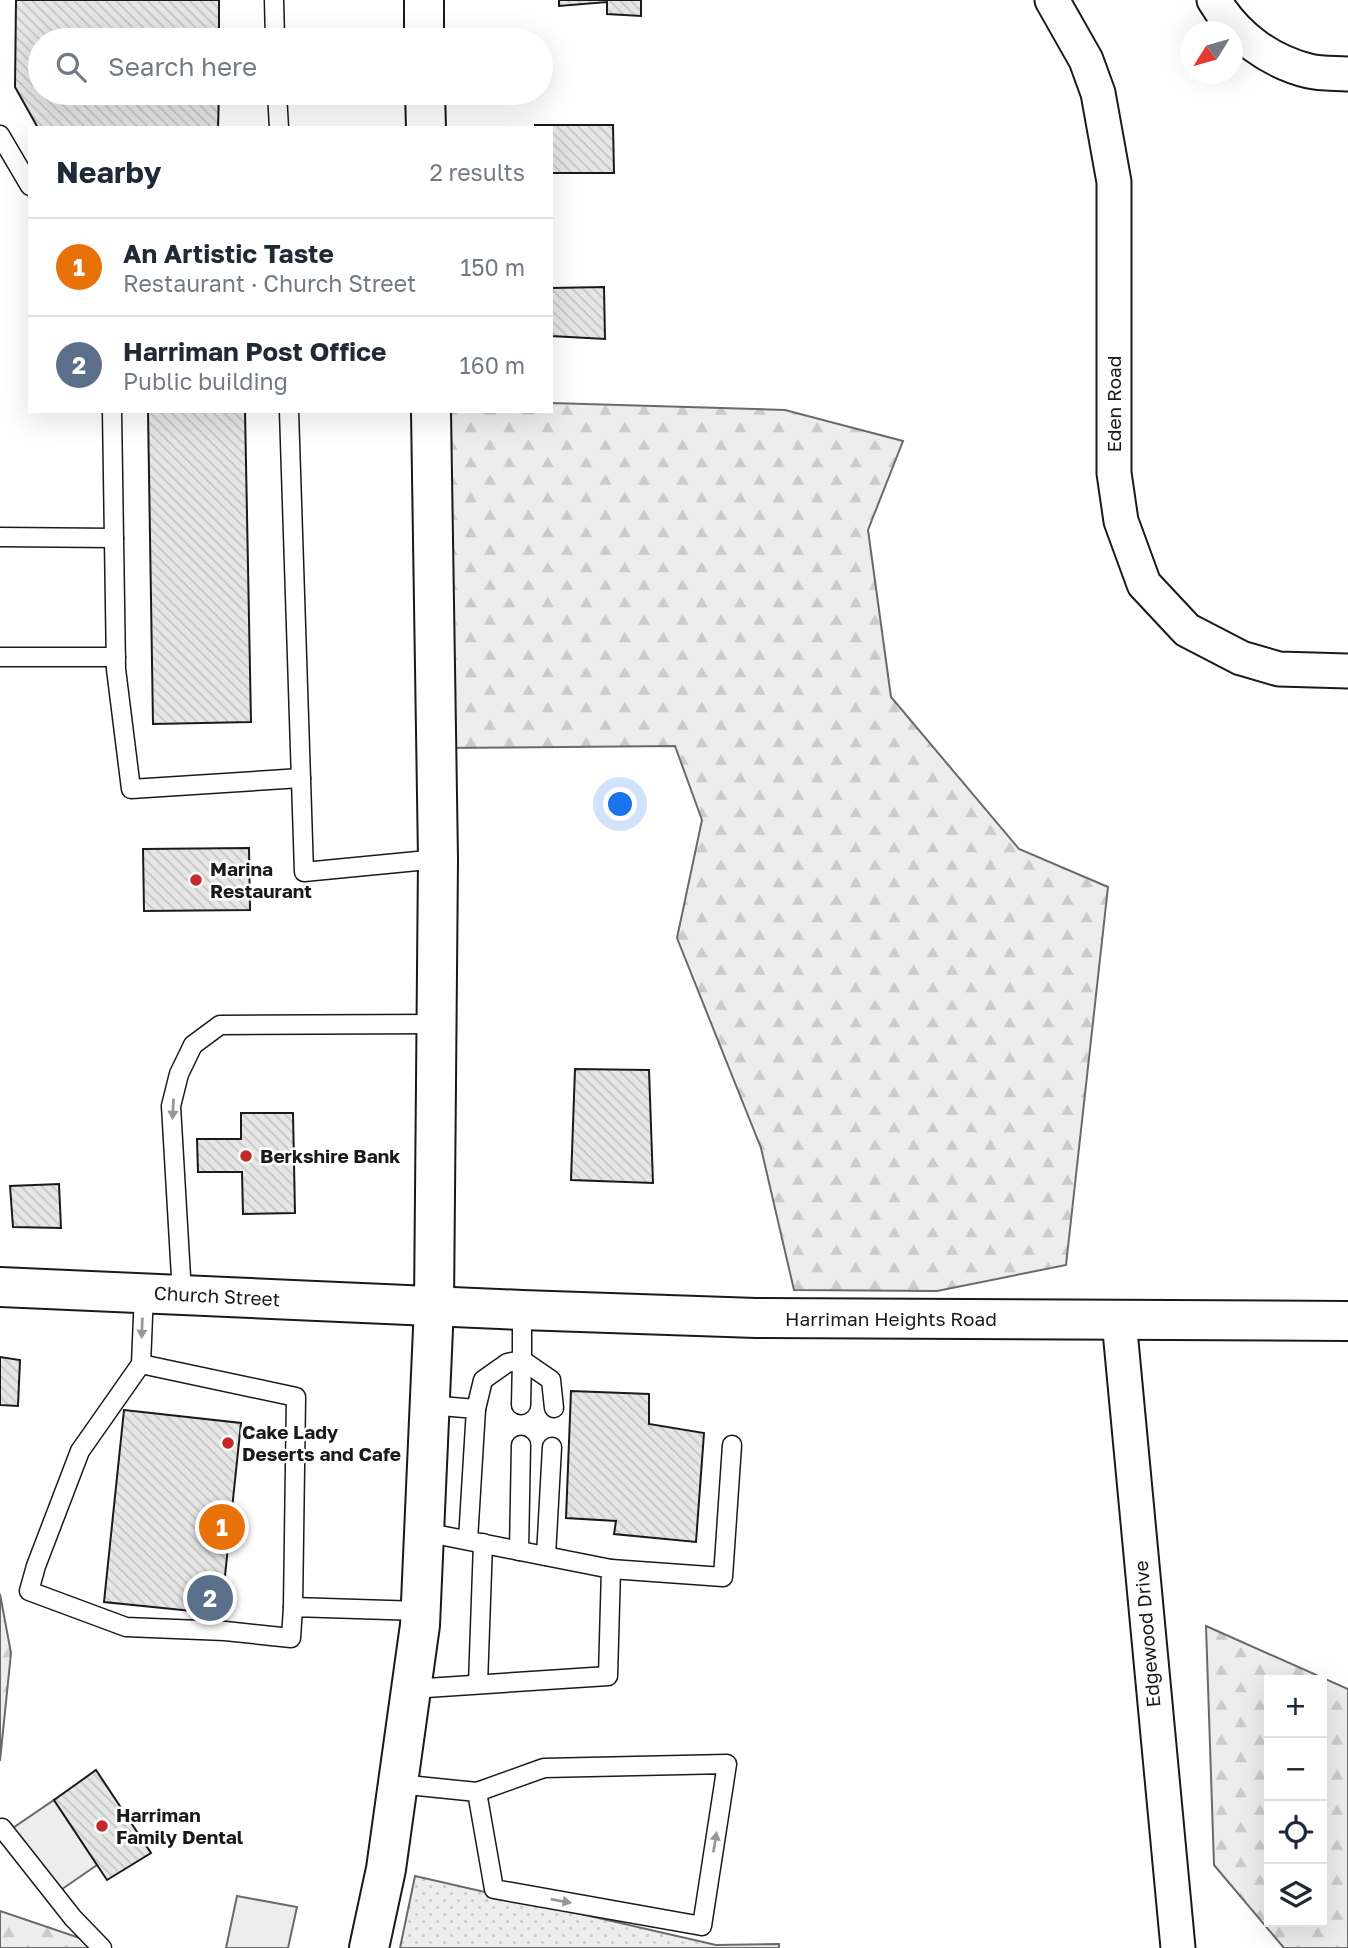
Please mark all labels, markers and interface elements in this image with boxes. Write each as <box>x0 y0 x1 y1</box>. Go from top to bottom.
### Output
north arrow <box>1180 21 1243 84</box>
search box <box>28 28 553 105</box>
icon: search <box>52 48 90 86</box>
text: Search here <box>108 51 257 82</box>
text: Nearby <box>56 154 161 190</box>
text: 2 results <box>429 158 525 186</box>
text: An Artistic Taste <box>123 238 334 269</box>
text: 1 <box>73 253 85 281</box>
text: 150 m <box>460 253 525 281</box>
text: Restaurant · Church Street <box>123 269 416 297</box>
text: Harriman Post Office <box>123 336 386 367</box>
text: 2 <box>72 351 86 379</box>
text: 160 m <box>460 351 525 379</box>
street label: Eden Road <box>1102 355 1125 453</box>
text: Public building <box>123 367 288 395</box>
your location <box>603 787 637 821</box>
place label: Marina Restaurant <box>210 857 312 902</box>
marker: Marina Restaurant <box>188 872 204 888</box>
one-way arrow <box>167 1098 178 1120</box>
place label: Berkshire Bank <box>260 1144 400 1167</box>
marker: Berkshire Bank <box>238 1148 254 1164</box>
street label: Church Street <box>153 1281 281 1310</box>
street label: Harriman Heights Road <box>785 1307 997 1330</box>
one-way arrow <box>137 1317 148 1339</box>
place label: Cake Lady Deserts and Cafe <box>242 1420 401 1465</box>
marker: Cake Lady Deserts and Cafe <box>220 1435 236 1451</box>
pin: 1 <box>199 1501 245 1553</box>
street label: Edgewood Drive <box>1129 1560 1164 1708</box>
pin: 2 <box>187 1572 233 1624</box>
map controls <box>1264 1675 1327 1927</box>
button: + <box>1264 1675 1327 1738</box>
button: − <box>1264 1738 1327 1801</box>
button: locate <box>1264 1801 1327 1864</box>
place label: Harriman Family Dental <box>116 1803 243 1848</box>
marker: Harriman Family Dental <box>94 1818 110 1834</box>
one-way arrow <box>709 1831 720 1853</box>
button: layers <box>1264 1864 1327 1927</box>
one-way arrow <box>550 1896 572 1907</box>

